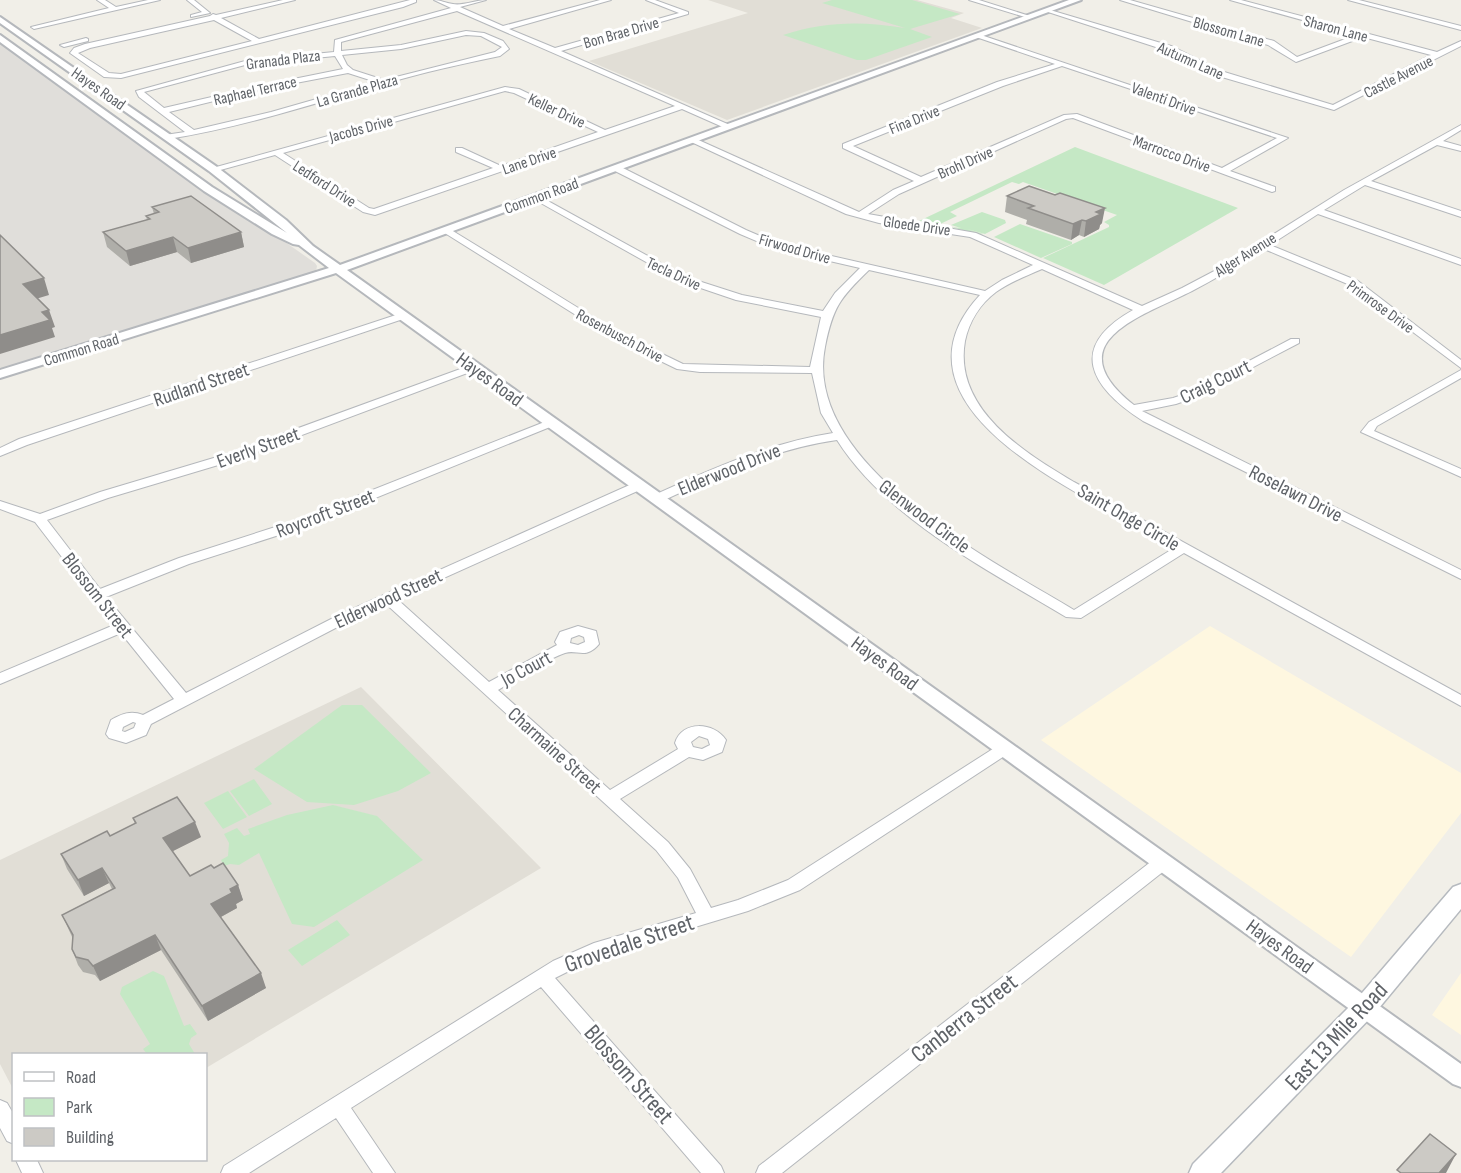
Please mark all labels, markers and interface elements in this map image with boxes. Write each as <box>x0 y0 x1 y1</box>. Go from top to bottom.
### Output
street label: Sharon Lane <box>1301 12 1370 47</box>
street label: Blossom Lane <box>1191 13 1266 52</box>
street label: Bon Brae Drive <box>581 14 661 53</box>
street label: Autumn Lane <box>1154 38 1226 84</box>
street label: Granada Plaza <box>245 47 321 74</box>
street label: Castle Avenue <box>1361 52 1437 103</box>
street label: Hayes Road <box>67 64 129 115</box>
street label: La Grande Plaza <box>315 71 400 112</box>
street label: Raphael Terrace <box>212 73 299 110</box>
street label: Valenti Drive <box>1128 79 1198 120</box>
street label: Keller Drive <box>525 90 588 133</box>
street label: Fina Drive <box>887 102 943 139</box>
street label: Jacobs Drive <box>326 112 395 147</box>
street label: Marrocco Drive <box>1130 132 1213 177</box>
street label: Lane Drive <box>500 143 559 179</box>
street label: Brohl Drive <box>935 143 996 184</box>
street label: Ledford Drive <box>289 157 359 212</box>
street label: Common Road <box>502 174 581 219</box>
street label: Gloede Drive <box>882 212 952 241</box>
street label: Alger Avenue <box>1211 229 1280 282</box>
street label: Firwood Drive <box>757 230 833 269</box>
street label: Tecla Drive <box>643 254 704 295</box>
street label: Primrose Drive <box>1343 277 1417 338</box>
street label: Rosenbusch Drive <box>573 305 666 367</box>
street label: Common Road <box>42 330 121 371</box>
street label: Hayes Road <box>451 347 528 412</box>
street label: Craig Court <box>1176 354 1255 409</box>
street label: Rudland Street <box>150 357 252 413</box>
street label: Everly Street <box>214 422 303 474</box>
street label: Elderwood Drive <box>675 438 784 501</box>
street label: Roselawn Drive <box>1245 460 1346 528</box>
street label: Glenwood Circle <box>874 475 975 559</box>
street label: Saint Onge Circle <box>1073 479 1184 557</box>
street label: Roycroft Street <box>273 484 378 544</box>
street label: Blossom Street <box>56 548 138 643</box>
street label: Elderwood Street <box>331 564 446 634</box>
street label: Hayes Road <box>846 631 923 696</box>
street label: Jo Court <box>496 646 556 693</box>
street label: Charmaine Street <box>502 702 606 799</box>
street label: Grovedale Street <box>561 908 698 979</box>
street label: Hayes Road <box>1241 914 1318 979</box>
street label: Canberra Street <box>905 968 1023 1069</box>
street label: East 13 Mile Road <box>1279 976 1394 1096</box>
street label: Blossom Street <box>578 1019 680 1130</box>
legend <box>12 1053 207 1161</box>
text: Road <box>66 1067 96 1088</box>
text: Park <box>66 1097 92 1118</box>
text: Building <box>66 1127 114 1148</box>

